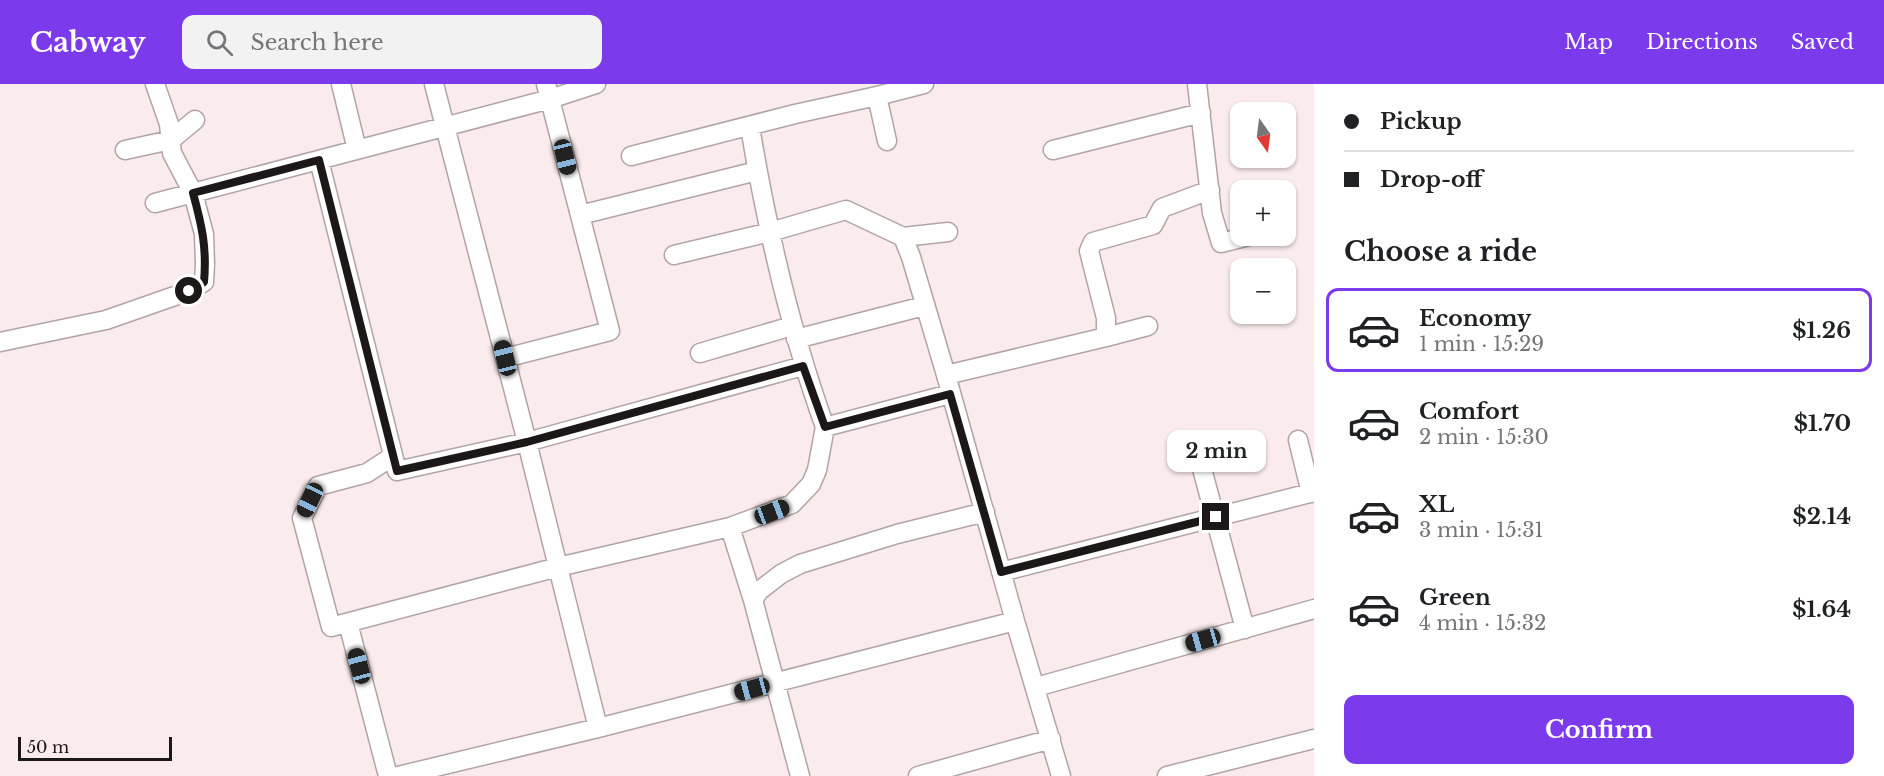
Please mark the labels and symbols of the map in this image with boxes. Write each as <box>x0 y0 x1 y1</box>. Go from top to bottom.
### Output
north arrow <box>1230 102 1296 168</box>
car <box>552 137 578 177</box>
route start <box>175 277 202 304</box>
car <box>492 338 518 378</box>
callout: 2 min <box>1166 430 1266 472</box>
car <box>294 480 326 520</box>
car <box>752 497 792 527</box>
route end <box>1202 503 1229 530</box>
car <box>1183 626 1223 654</box>
car <box>346 646 372 686</box>
car <box>732 676 772 702</box>
scale bar <box>18 734 172 762</box>

